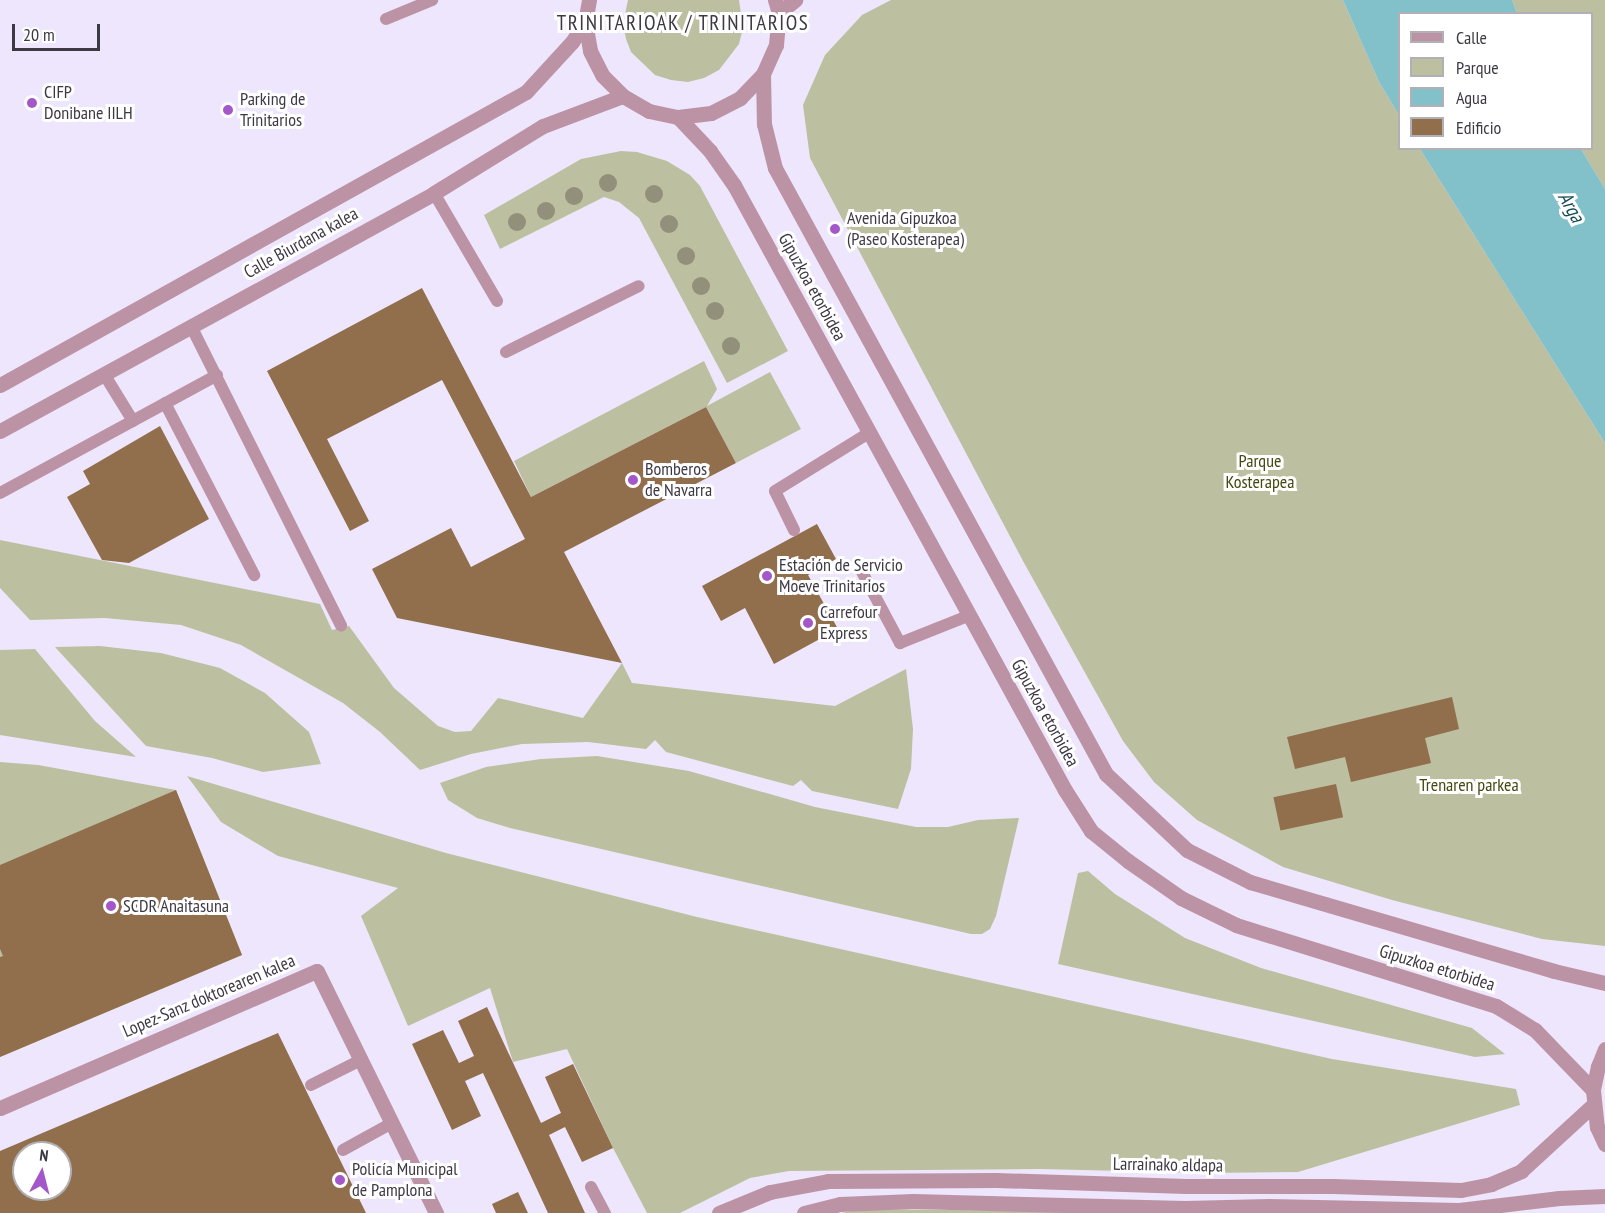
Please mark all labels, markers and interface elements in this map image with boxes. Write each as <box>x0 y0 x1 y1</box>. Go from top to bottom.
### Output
district label: TRINITARIOAK / TRINITARIOS <box>556 10 810 36</box>
scale bar <box>15 12 104 50</box>
legend <box>1398 12 1593 150</box>
text: 20 m <box>23 23 55 46</box>
text: Calle <box>1456 26 1487 49</box>
text: Parque <box>1456 56 1499 79</box>
place label: CIFP Donibane IILH <box>44 82 133 124</box>
text: Agua <box>1456 86 1487 109</box>
place label: Parking de Trinitarios <box>240 89 305 132</box>
marker: CIFP Donibane IILH <box>25 96 39 110</box>
marker: Parking de Trinitarios <box>221 103 235 117</box>
text: Edificio <box>1456 116 1501 139</box>
water label: Arga <box>1553 187 1589 227</box>
street label: Calle Biurdana kalea <box>240 203 362 283</box>
place label: Avenida Gipuzkoa (Paseo Kosterapea) <box>847 208 964 250</box>
marker: Avenida Gipuzkoa (Paseo Kosterapea) <box>828 222 842 236</box>
street label: Gipuzkoa etorbidea <box>774 229 850 345</box>
park label: Parque Kosterapea <box>1226 451 1294 494</box>
place label: Bomberos de Navarra <box>645 459 712 502</box>
marker: Bomberos de Navarra <box>626 473 640 487</box>
place label: Estación de Servicio Moeve Trinitarios <box>779 555 903 598</box>
marker: Estación de Servicio Moeve Trinitarios <box>760 569 774 583</box>
place label: Carrefour Express <box>820 602 878 644</box>
marker: Carrefour Express <box>801 616 815 630</box>
street label: Gipuzkoa etorbidea <box>1007 655 1083 771</box>
park label: Trenaren parkea <box>1419 774 1519 796</box>
place label: SCDR Anaitasuna <box>123 895 230 917</box>
marker: SCDR Anaitasuna <box>104 899 118 913</box>
street label: Gipuzkoa etorbidea <box>1377 940 1497 996</box>
street label: Lopez-Sanz doktorearen kalea <box>119 950 299 1042</box>
north arrow <box>12 1141 72 1201</box>
text: N <box>38 1145 49 1166</box>
street label: Larrainako aldapa <box>1113 1153 1223 1177</box>
place label: Policía Municipal de Pamplona <box>352 1159 457 1202</box>
marker: Policía Municipal de Pamplona <box>333 1173 347 1187</box>

